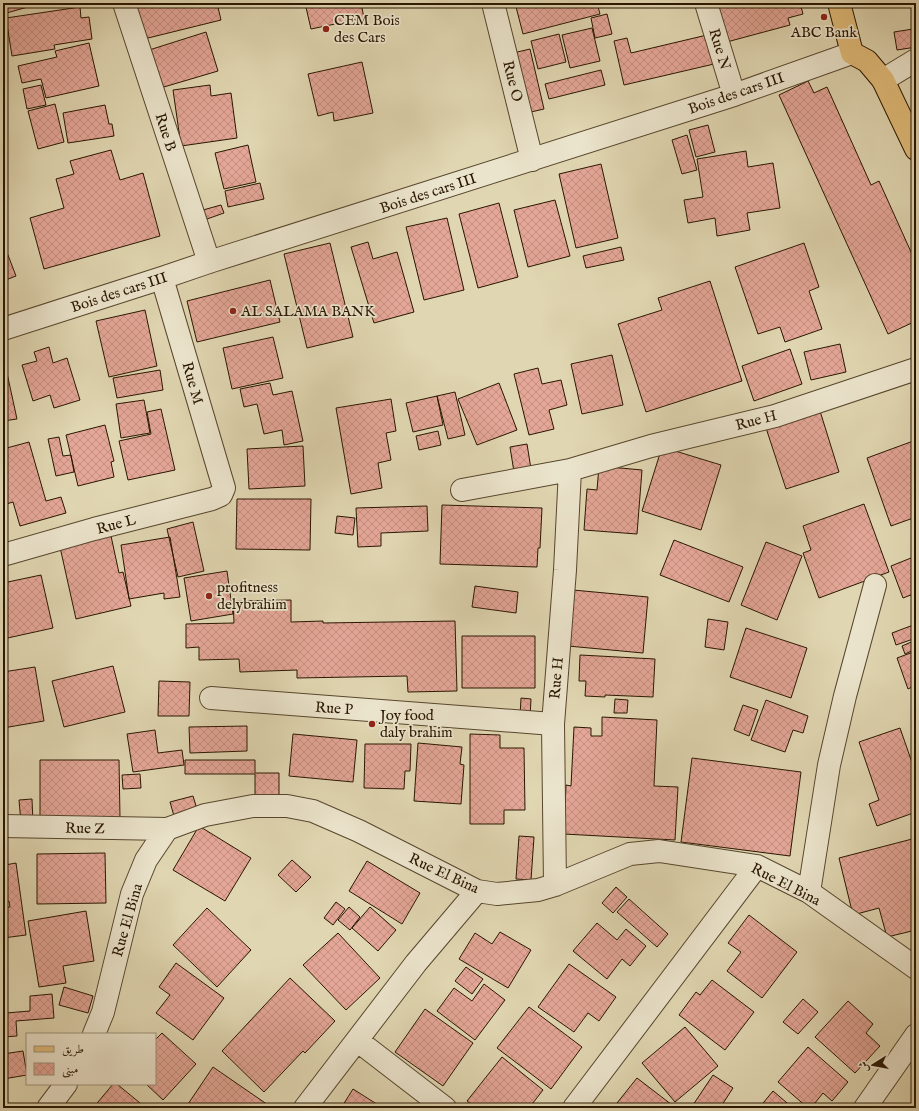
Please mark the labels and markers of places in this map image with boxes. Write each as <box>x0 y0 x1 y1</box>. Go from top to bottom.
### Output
place label: CEM Bois des Cars <box>334 11 400 47</box>
marker: ABC Bank <box>819 12 829 22</box>
place label: ABC Bank <box>790 23 858 42</box>
marker: CEM Bois des Cars <box>321 24 331 34</box>
place label: AL SALAMA BANK <box>240 302 375 321</box>
marker: AL SALAMA BANK <box>228 306 238 316</box>
place label: profitness delybrahim <box>217 578 287 614</box>
marker: profitness delybrahim <box>204 591 214 601</box>
place label: Joy food daly brahim <box>378 706 453 742</box>
marker: Joy food daly brahim <box>367 719 377 729</box>

